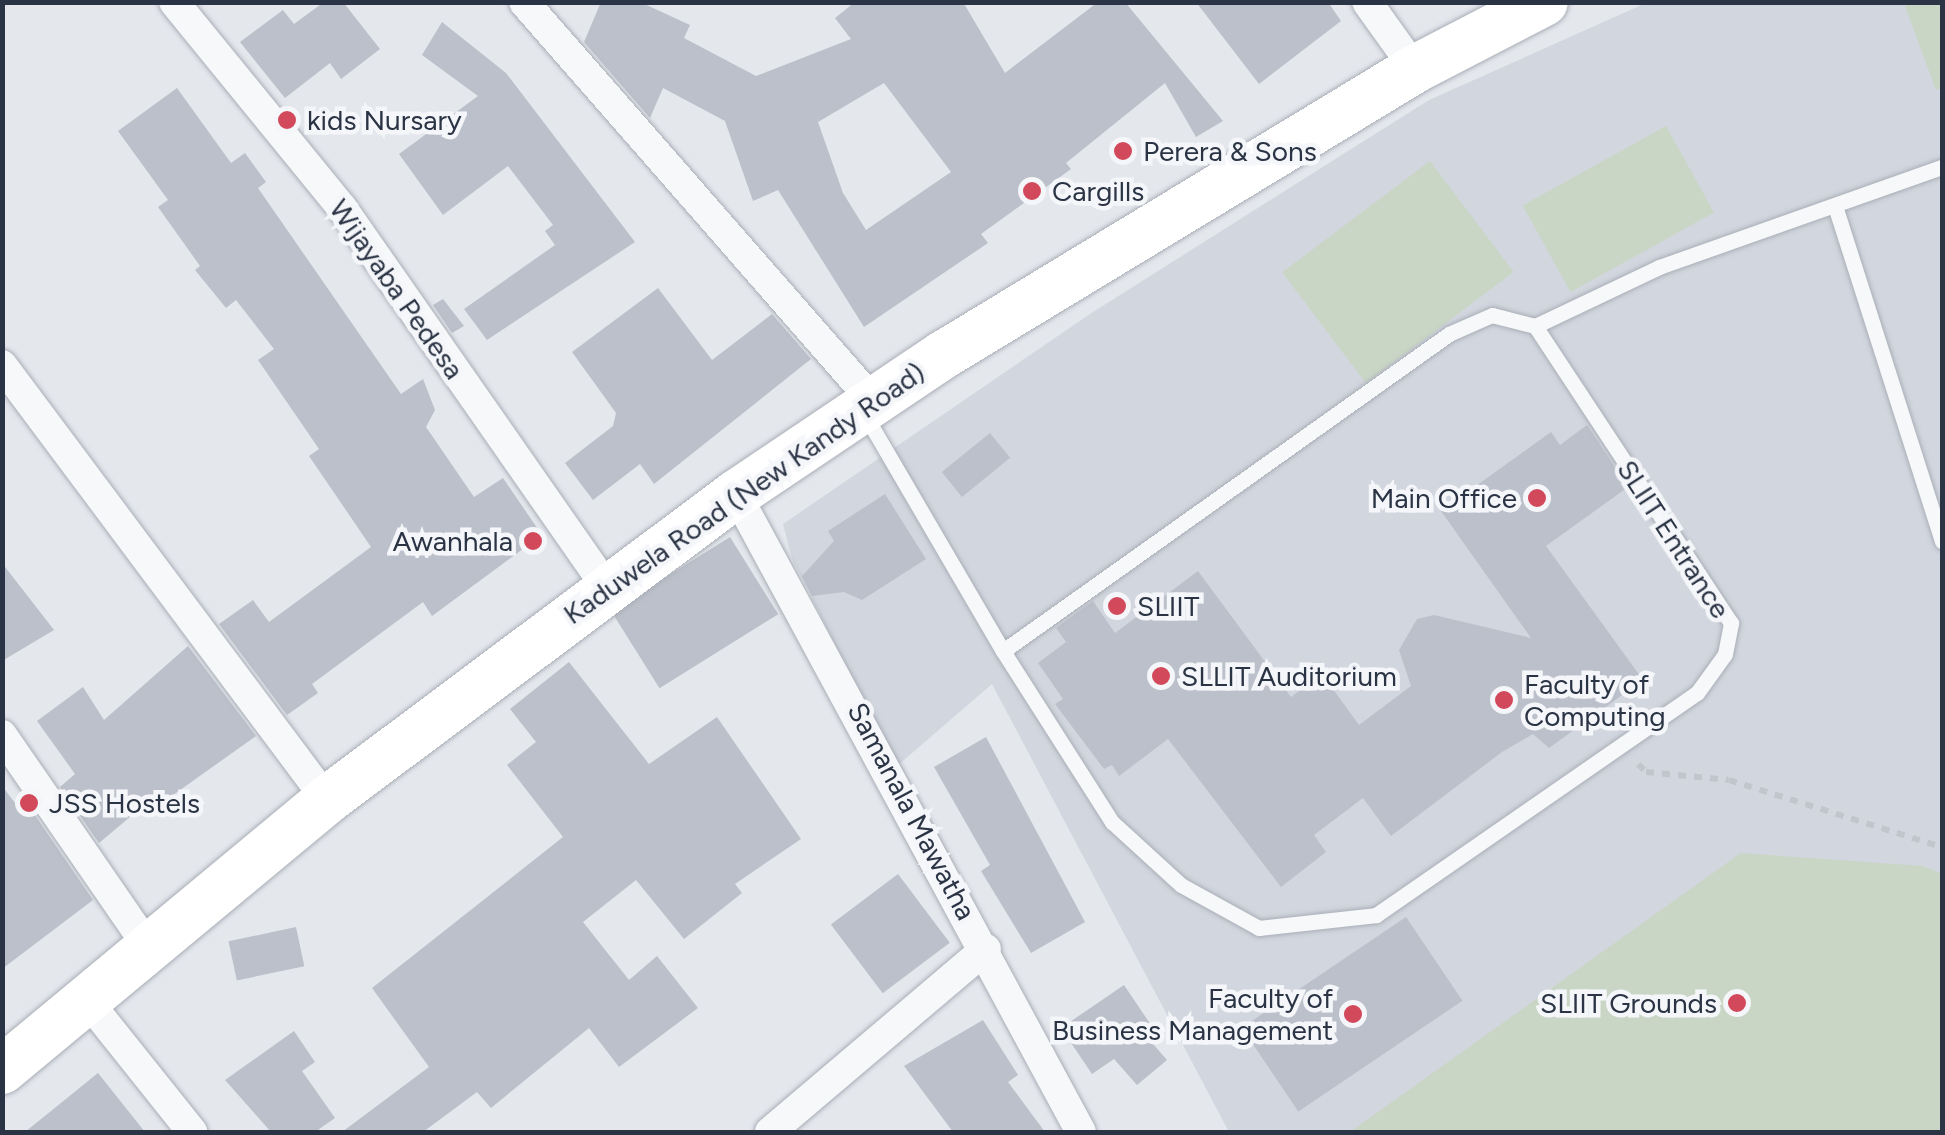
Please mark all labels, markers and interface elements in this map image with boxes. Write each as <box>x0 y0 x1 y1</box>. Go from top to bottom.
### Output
place label: kids Nursary <box>307 103 462 137</box>
marker: kids Nursary <box>276 109 298 131</box>
place label: Perera & Sons <box>1143 134 1317 168</box>
marker: Perera & Sons <box>1112 140 1134 162</box>
place label: Cargills <box>1052 174 1144 208</box>
marker: Cargills <box>1021 180 1043 202</box>
street label: Wijayaba Pedesa <box>323 193 471 385</box>
street label: Kaduwela Road (New Kandy Road) <box>557 355 931 631</box>
street label: SLIIT Entrance <box>1610 454 1738 624</box>
place label: Main Office <box>1371 481 1517 515</box>
marker: Main Office <box>1526 487 1548 509</box>
place label: Awanhala <box>392 524 513 558</box>
marker: Awanhala <box>522 530 544 552</box>
place label: SLIIT <box>1137 589 1199 623</box>
marker: SLIIT <box>1106 595 1128 617</box>
place label: SLLIT Auditorium <box>1181 659 1397 693</box>
marker: SLLIT Auditorium <box>1150 665 1172 687</box>
place label: Faculty of Computing <box>1524 667 1666 733</box>
marker: Faculty of Computing <box>1493 689 1515 711</box>
street label: Samanala Mawatha <box>841 697 983 925</box>
place label: JSS Hostels <box>49 786 200 820</box>
marker: JSS Hostels <box>18 792 40 814</box>
place label: Faculty of Business Management <box>1052 981 1333 1047</box>
place label: SLIIT Grounds <box>1540 986 1717 1020</box>
marker: SLIIT Grounds <box>1726 992 1748 1014</box>
marker: Faculty of Business Management <box>1342 1003 1364 1025</box>

